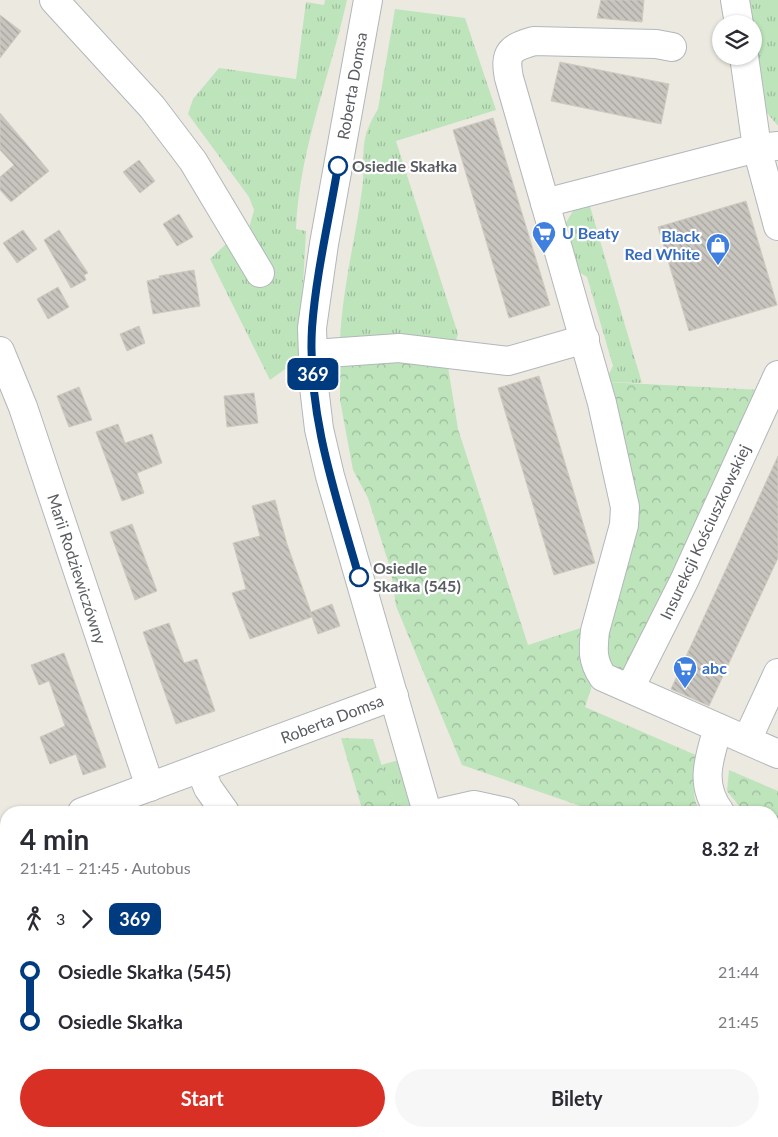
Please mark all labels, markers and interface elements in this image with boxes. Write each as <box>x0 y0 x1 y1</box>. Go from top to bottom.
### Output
map controls <box>712 15 762 65</box>
button: layers <box>712 15 762 65</box>
street label: Roberta Domsa <box>333 31 370 141</box>
marker: Osiedle Skałka <box>328 156 348 176</box>
place label: Osiedle Skałka <box>352 156 457 175</box>
supermarket icon: U Beaty <box>531 220 557 254</box>
place label: U Beaty <box>562 223 620 242</box>
place label: Black Red White <box>625 226 700 263</box>
shop icon: Black Red White <box>705 232 731 266</box>
line badge: 369 <box>284 358 342 390</box>
text: 369 <box>297 363 329 385</box>
street label: Insurekcji Kościuszkowskiej <box>656 441 754 622</box>
street label: Marii Rodziewiczówny <box>44 491 111 647</box>
place label: Osiedle Skałka (545) <box>373 558 461 595</box>
marker: Osiedle Skałka (545) <box>349 567 369 587</box>
supermarket icon: abc <box>672 655 698 689</box>
place label: abc <box>702 658 727 677</box>
street label: Roberta Domsa <box>278 690 386 747</box>
text: 4 min <box>20 822 89 856</box>
text: 8.32 zł <box>702 837 759 860</box>
text: 21:41 – 21:45 · Autobus <box>20 858 191 877</box>
icon: walk <box>20 905 48 933</box>
icon: forward <box>73 905 101 933</box>
text: 369 <box>119 908 151 930</box>
text: 3 <box>56 909 65 928</box>
text: Osiedle Skałka (545) <box>58 960 231 983</box>
text: 21:44 <box>718 962 759 981</box>
text: Osiedle Skałka <box>58 1010 183 1033</box>
text: 21:45 <box>718 1012 759 1031</box>
button: Start <box>20 1069 385 1127</box>
button: Bilety <box>395 1069 759 1127</box>

